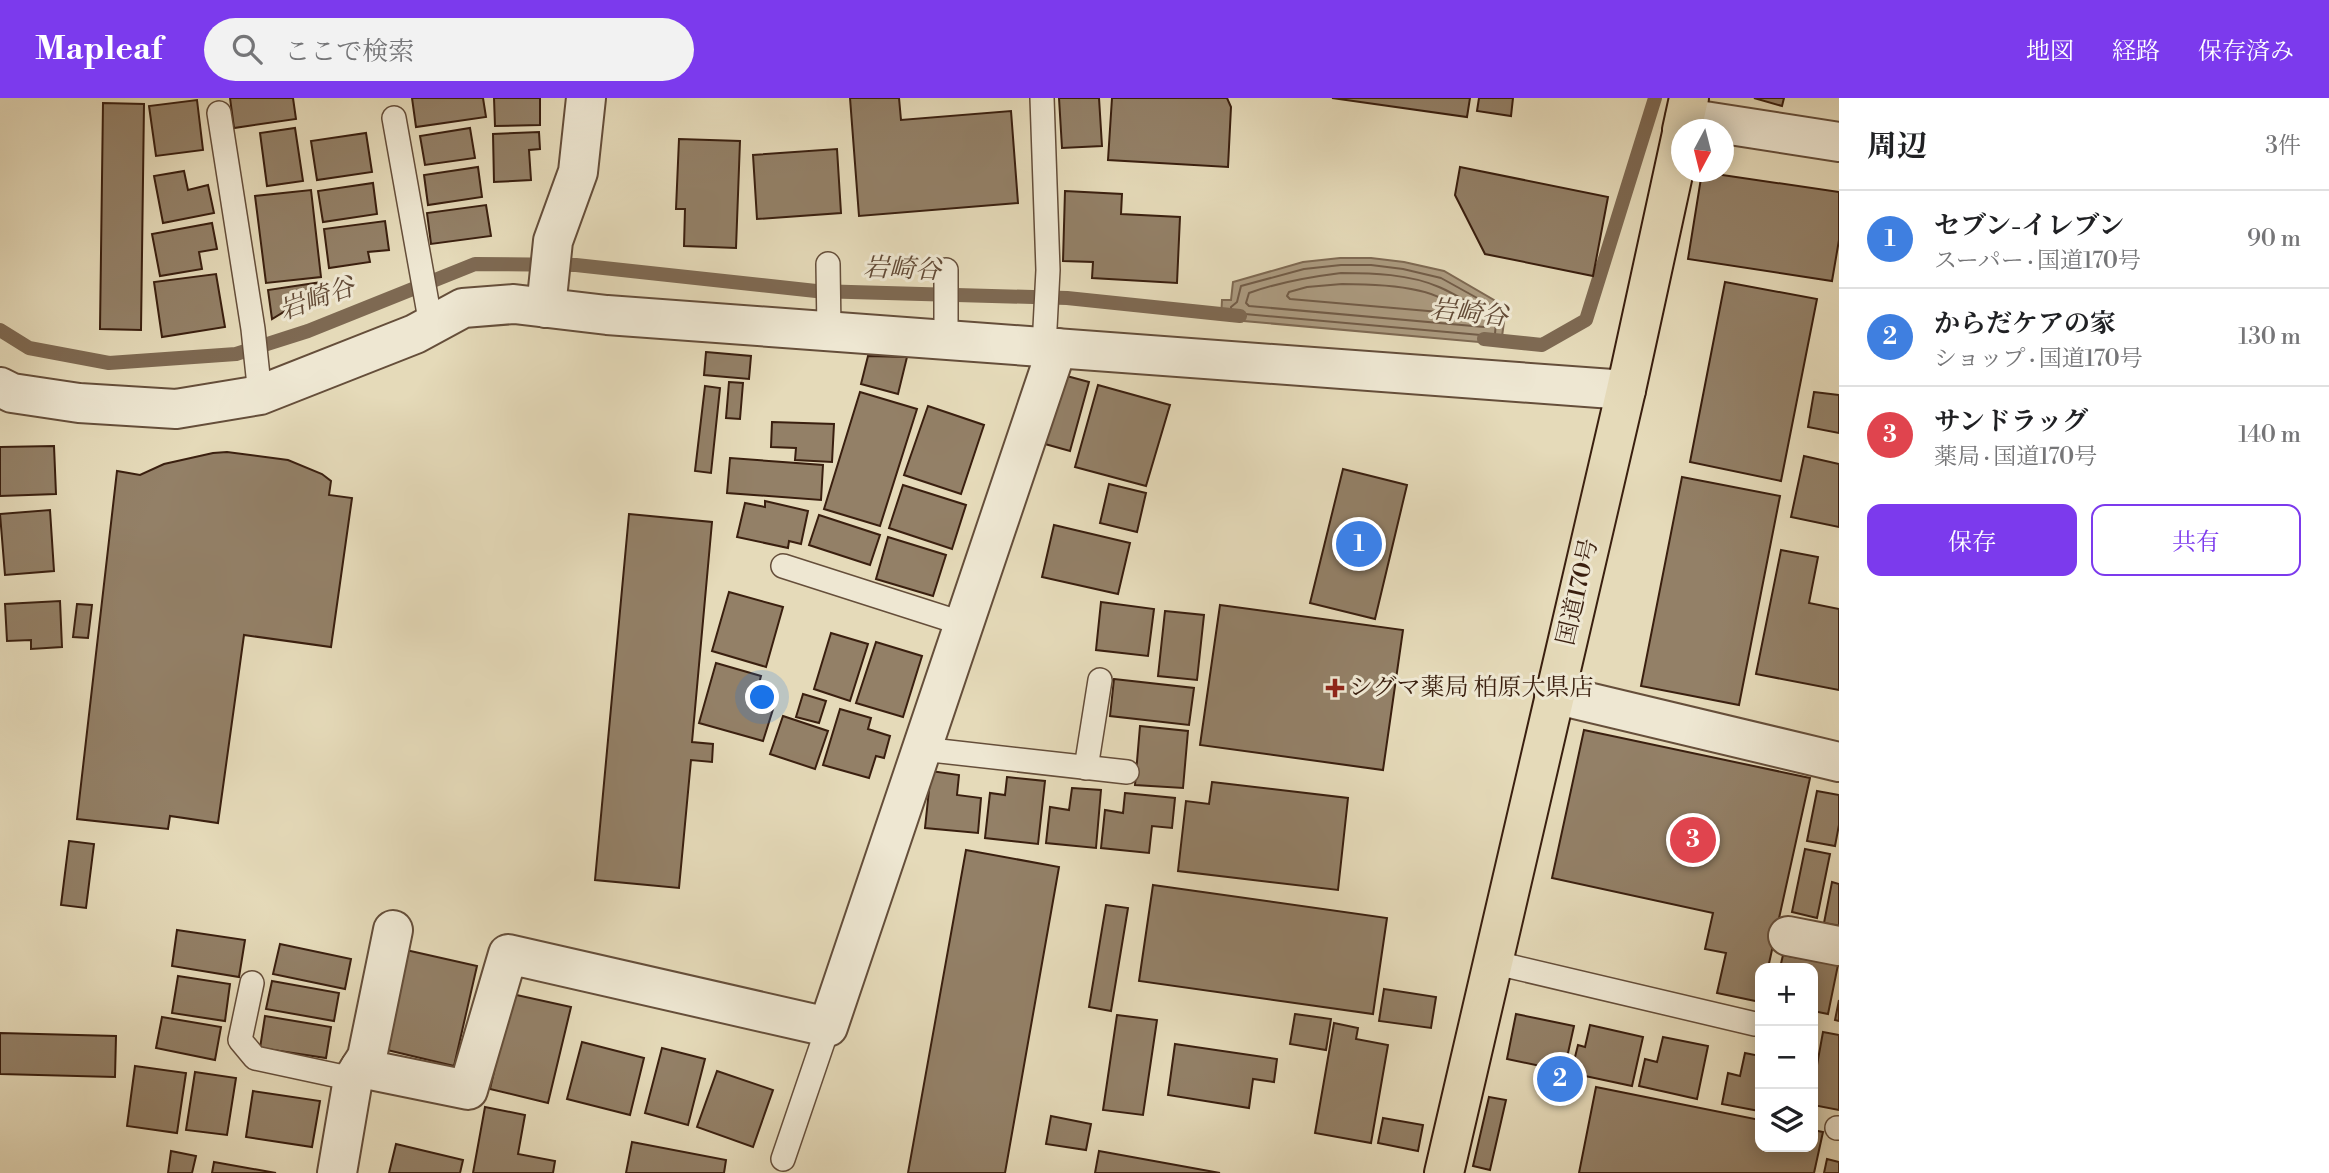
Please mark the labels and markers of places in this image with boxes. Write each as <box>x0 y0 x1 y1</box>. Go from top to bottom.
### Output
pin: 1 <box>1336 518 1382 570</box>
place label: シグマ薬局 柏原大県店 <box>1349 673 1593 703</box>
marker: シグマ薬局 柏原大県店 <box>1327 680 1343 696</box>
pin: 3 <box>1670 814 1716 866</box>
pin: 2 <box>1537 1053 1583 1105</box>

